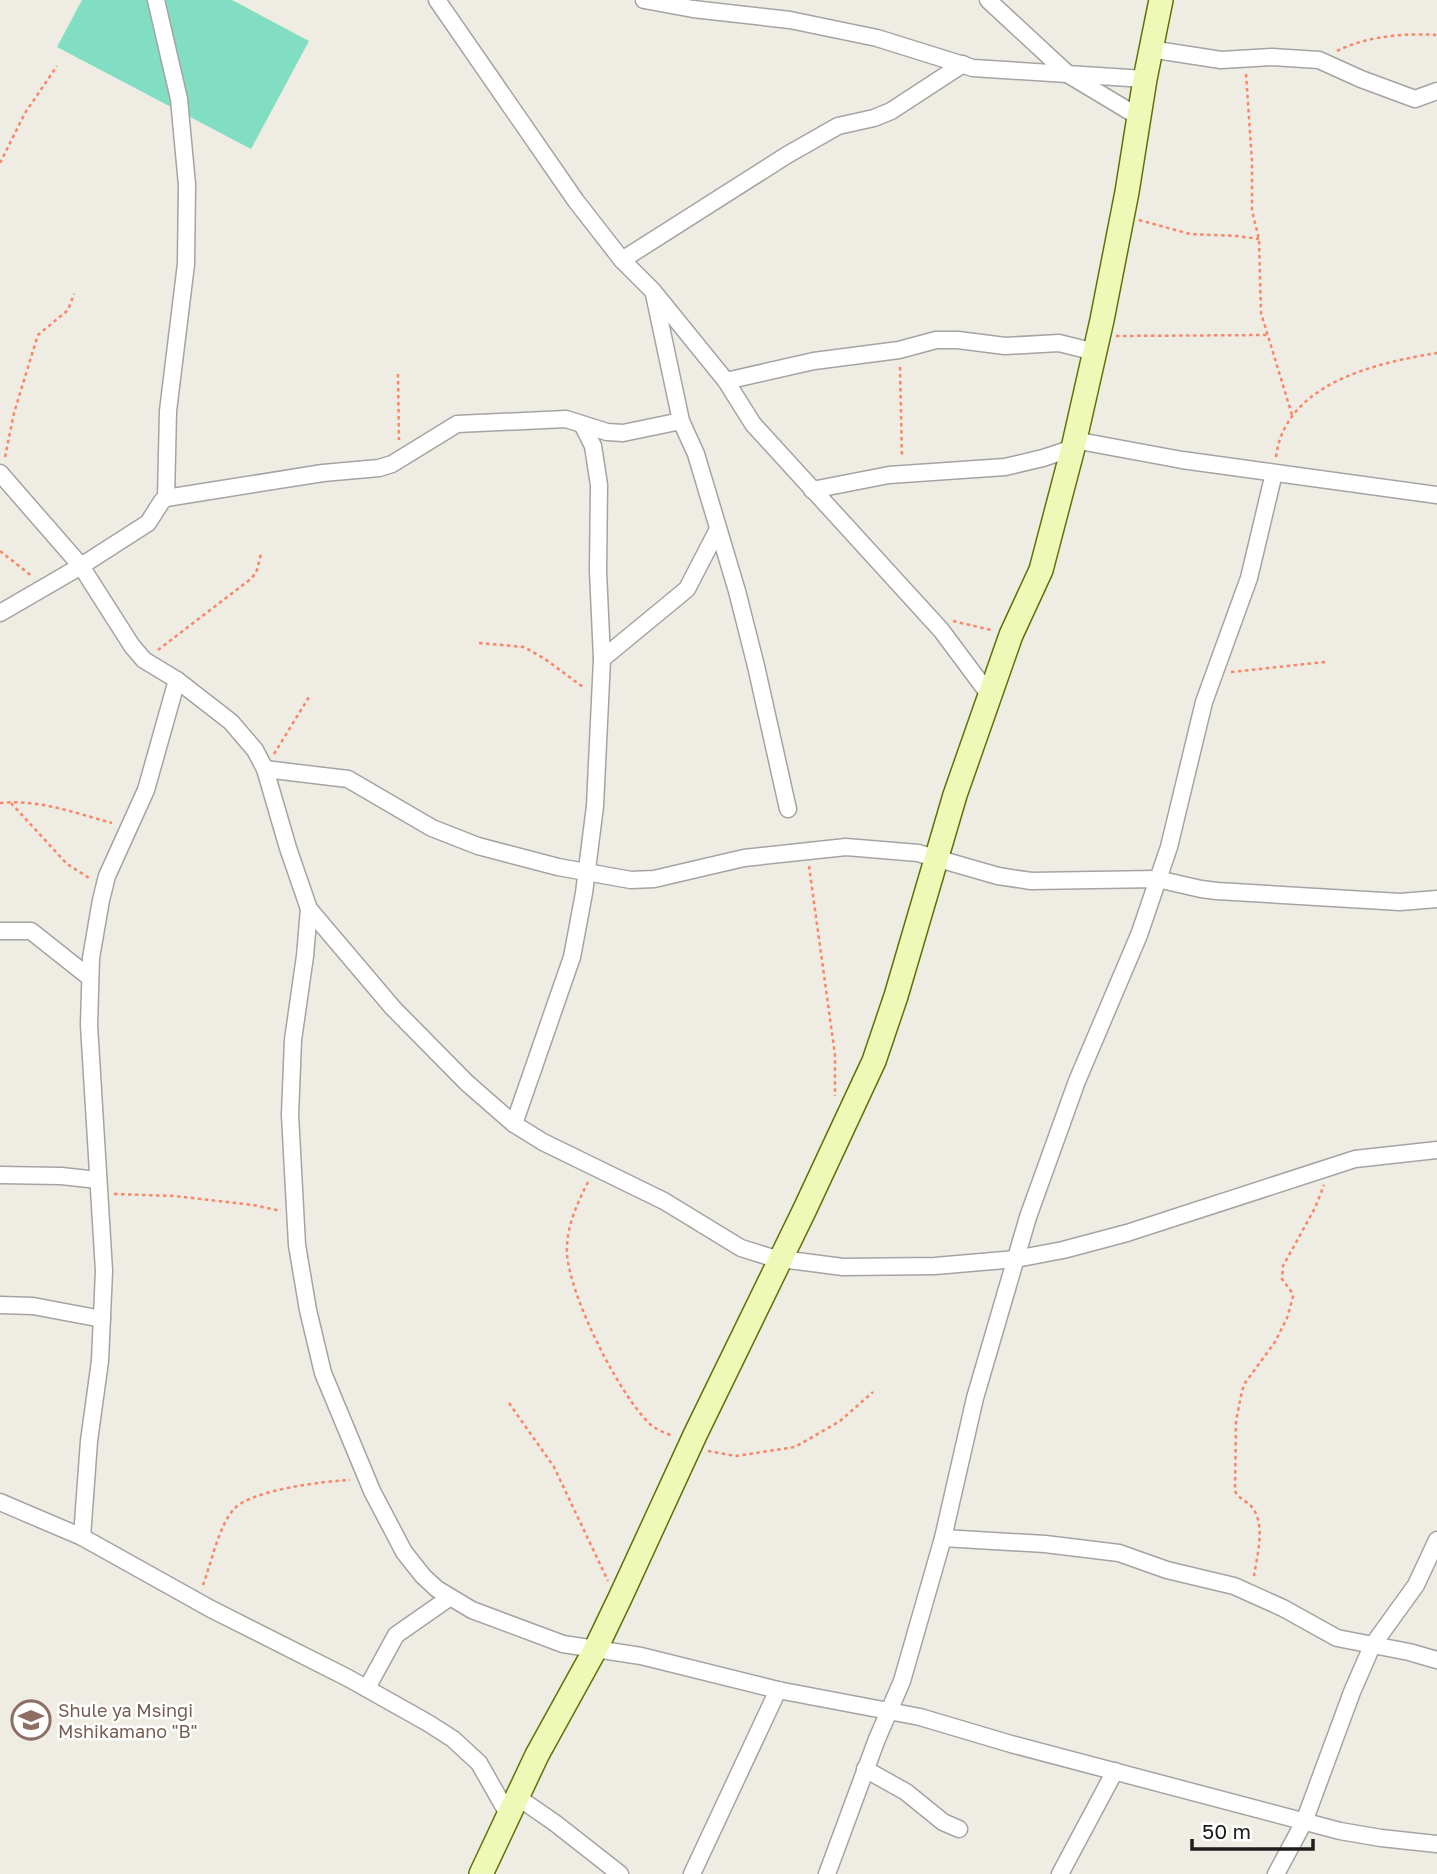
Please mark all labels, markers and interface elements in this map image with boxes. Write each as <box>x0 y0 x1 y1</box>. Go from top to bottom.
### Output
school or university icon: Shule ya Msingi Mshikamano "B" <box>10 1699 52 1741</box>
place label: Shule ya Msingi Mshikamano "B" <box>58 1699 197 1742</box>
scale bar <box>1192 1808 1313 1852</box>
text: 50 m <box>1202 1818 1251 1844</box>

